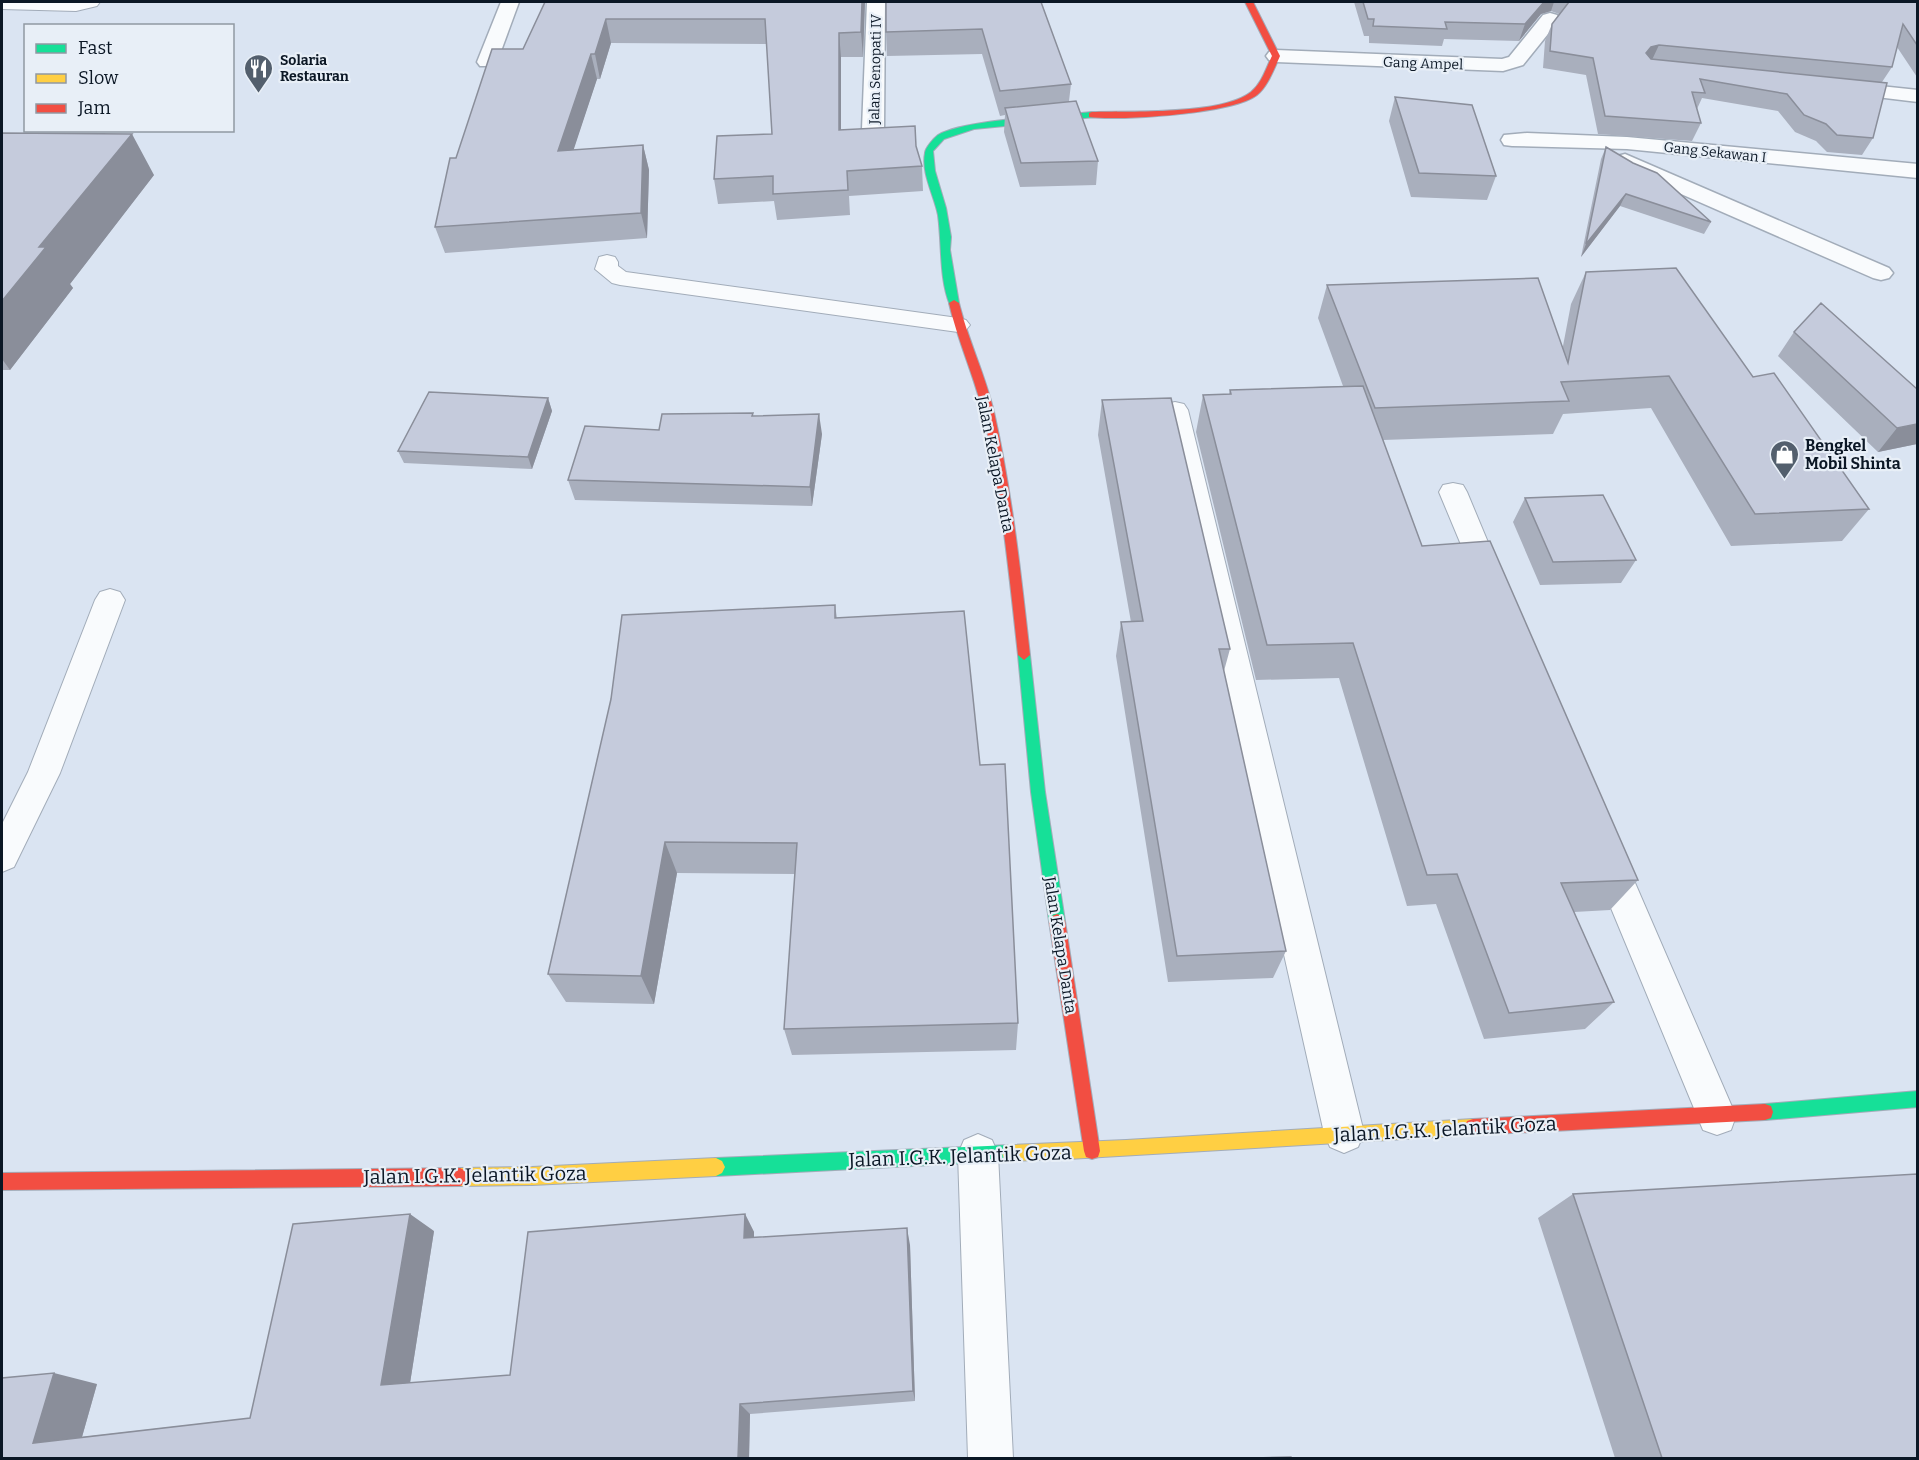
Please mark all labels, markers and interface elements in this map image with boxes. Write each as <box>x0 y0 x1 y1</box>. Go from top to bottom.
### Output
street label: Jalan Senopati IV <box>866 13 885 125</box>
legend <box>24 24 234 132</box>
text: Fast <box>78 37 113 59</box>
restaurant icon: Solaria Restauran <box>243 52 275 94</box>
place label: Solaria Restauran <box>280 52 349 85</box>
street label: Gang Ampel <box>1383 54 1463 73</box>
text: Slow <box>78 67 119 89</box>
text: Jam <box>77 97 111 119</box>
street label: Gang Sekawan I <box>1663 139 1767 166</box>
street label: Jalan Kelapa Danta <box>973 393 1018 534</box>
place label: Bengkel Mobil Shinta <box>1805 436 1901 473</box>
shop icon: Bengkel Mobil Shinta <box>1768 438 1800 480</box>
street label: Jalan Kelapa Danta <box>1040 874 1081 1015</box>
street label: Jalan I.G.K. Jelantik Goza <box>1332 1111 1557 1147</box>
street label: Jalan I.G.K. Jelantik Goza <box>847 1140 1072 1172</box>
street label: Jalan I.G.K. Jelantik Goza <box>362 1161 587 1189</box>

